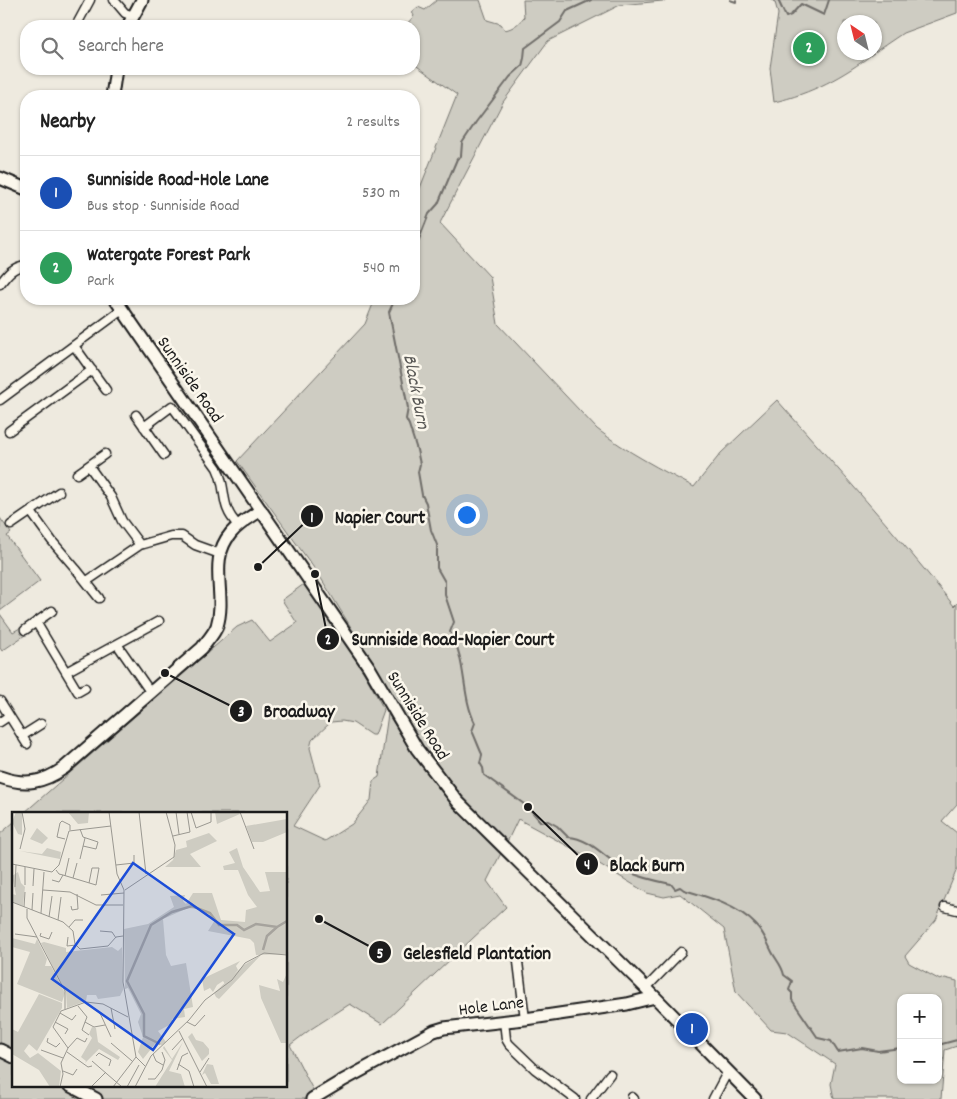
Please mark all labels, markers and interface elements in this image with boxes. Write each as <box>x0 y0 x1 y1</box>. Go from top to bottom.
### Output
north arrow <box>837 15 882 60</box>
search box <box>20 20 420 75</box>
pin: 2 <box>793 29 825 67</box>
icon: search <box>38 34 66 62</box>
text: Search here <box>78 34 164 61</box>
text: Nearby <box>40 108 95 138</box>
text: 2 results <box>346 111 400 134</box>
text: Sunniside Road-Hole Lane <box>87 168 269 195</box>
text: 1 <box>54 182 58 205</box>
text: 530 m <box>362 182 400 205</box>
text: Bus stop · Sunniside Road <box>87 195 239 218</box>
text: Watergate Forest Park <box>87 243 250 270</box>
text: 2 <box>53 257 60 280</box>
text: 540 m <box>363 257 400 280</box>
text: Park <box>87 270 114 293</box>
street label: Sunniside Road <box>150 332 228 429</box>
water label: Black Burn <box>394 352 435 432</box>
callout: Napier Court <box>300 499 435 533</box>
your location <box>454 502 480 528</box>
text: Napier Court <box>335 506 425 533</box>
text: 1 <box>310 508 314 530</box>
callout: Sunniside Road-Napier Court <box>316 622 564 656</box>
text: Sunniside Road-Napier Court <box>351 628 555 655</box>
text: 2 <box>325 630 331 652</box>
street label: Sunniside Road <box>380 667 454 766</box>
callout: Broadway <box>229 694 345 728</box>
text: Broadway <box>263 700 336 727</box>
text: 3 <box>238 702 245 724</box>
inset map <box>12 812 288 1086</box>
callout: Black Burn <box>574 847 695 881</box>
text: Black Burn <box>609 854 685 881</box>
text: 4 <box>584 855 590 877</box>
callout: Gelesfield Plantation <box>368 935 561 969</box>
text: Gelesfield Plantation <box>403 942 551 969</box>
text: 5 <box>377 944 384 966</box>
street label: Hole Lane <box>457 991 525 1024</box>
map controls <box>897 994 942 1084</box>
button: + <box>897 994 942 1039</box>
pin: 1 <box>676 1010 708 1048</box>
button: − <box>897 1039 942 1084</box>

